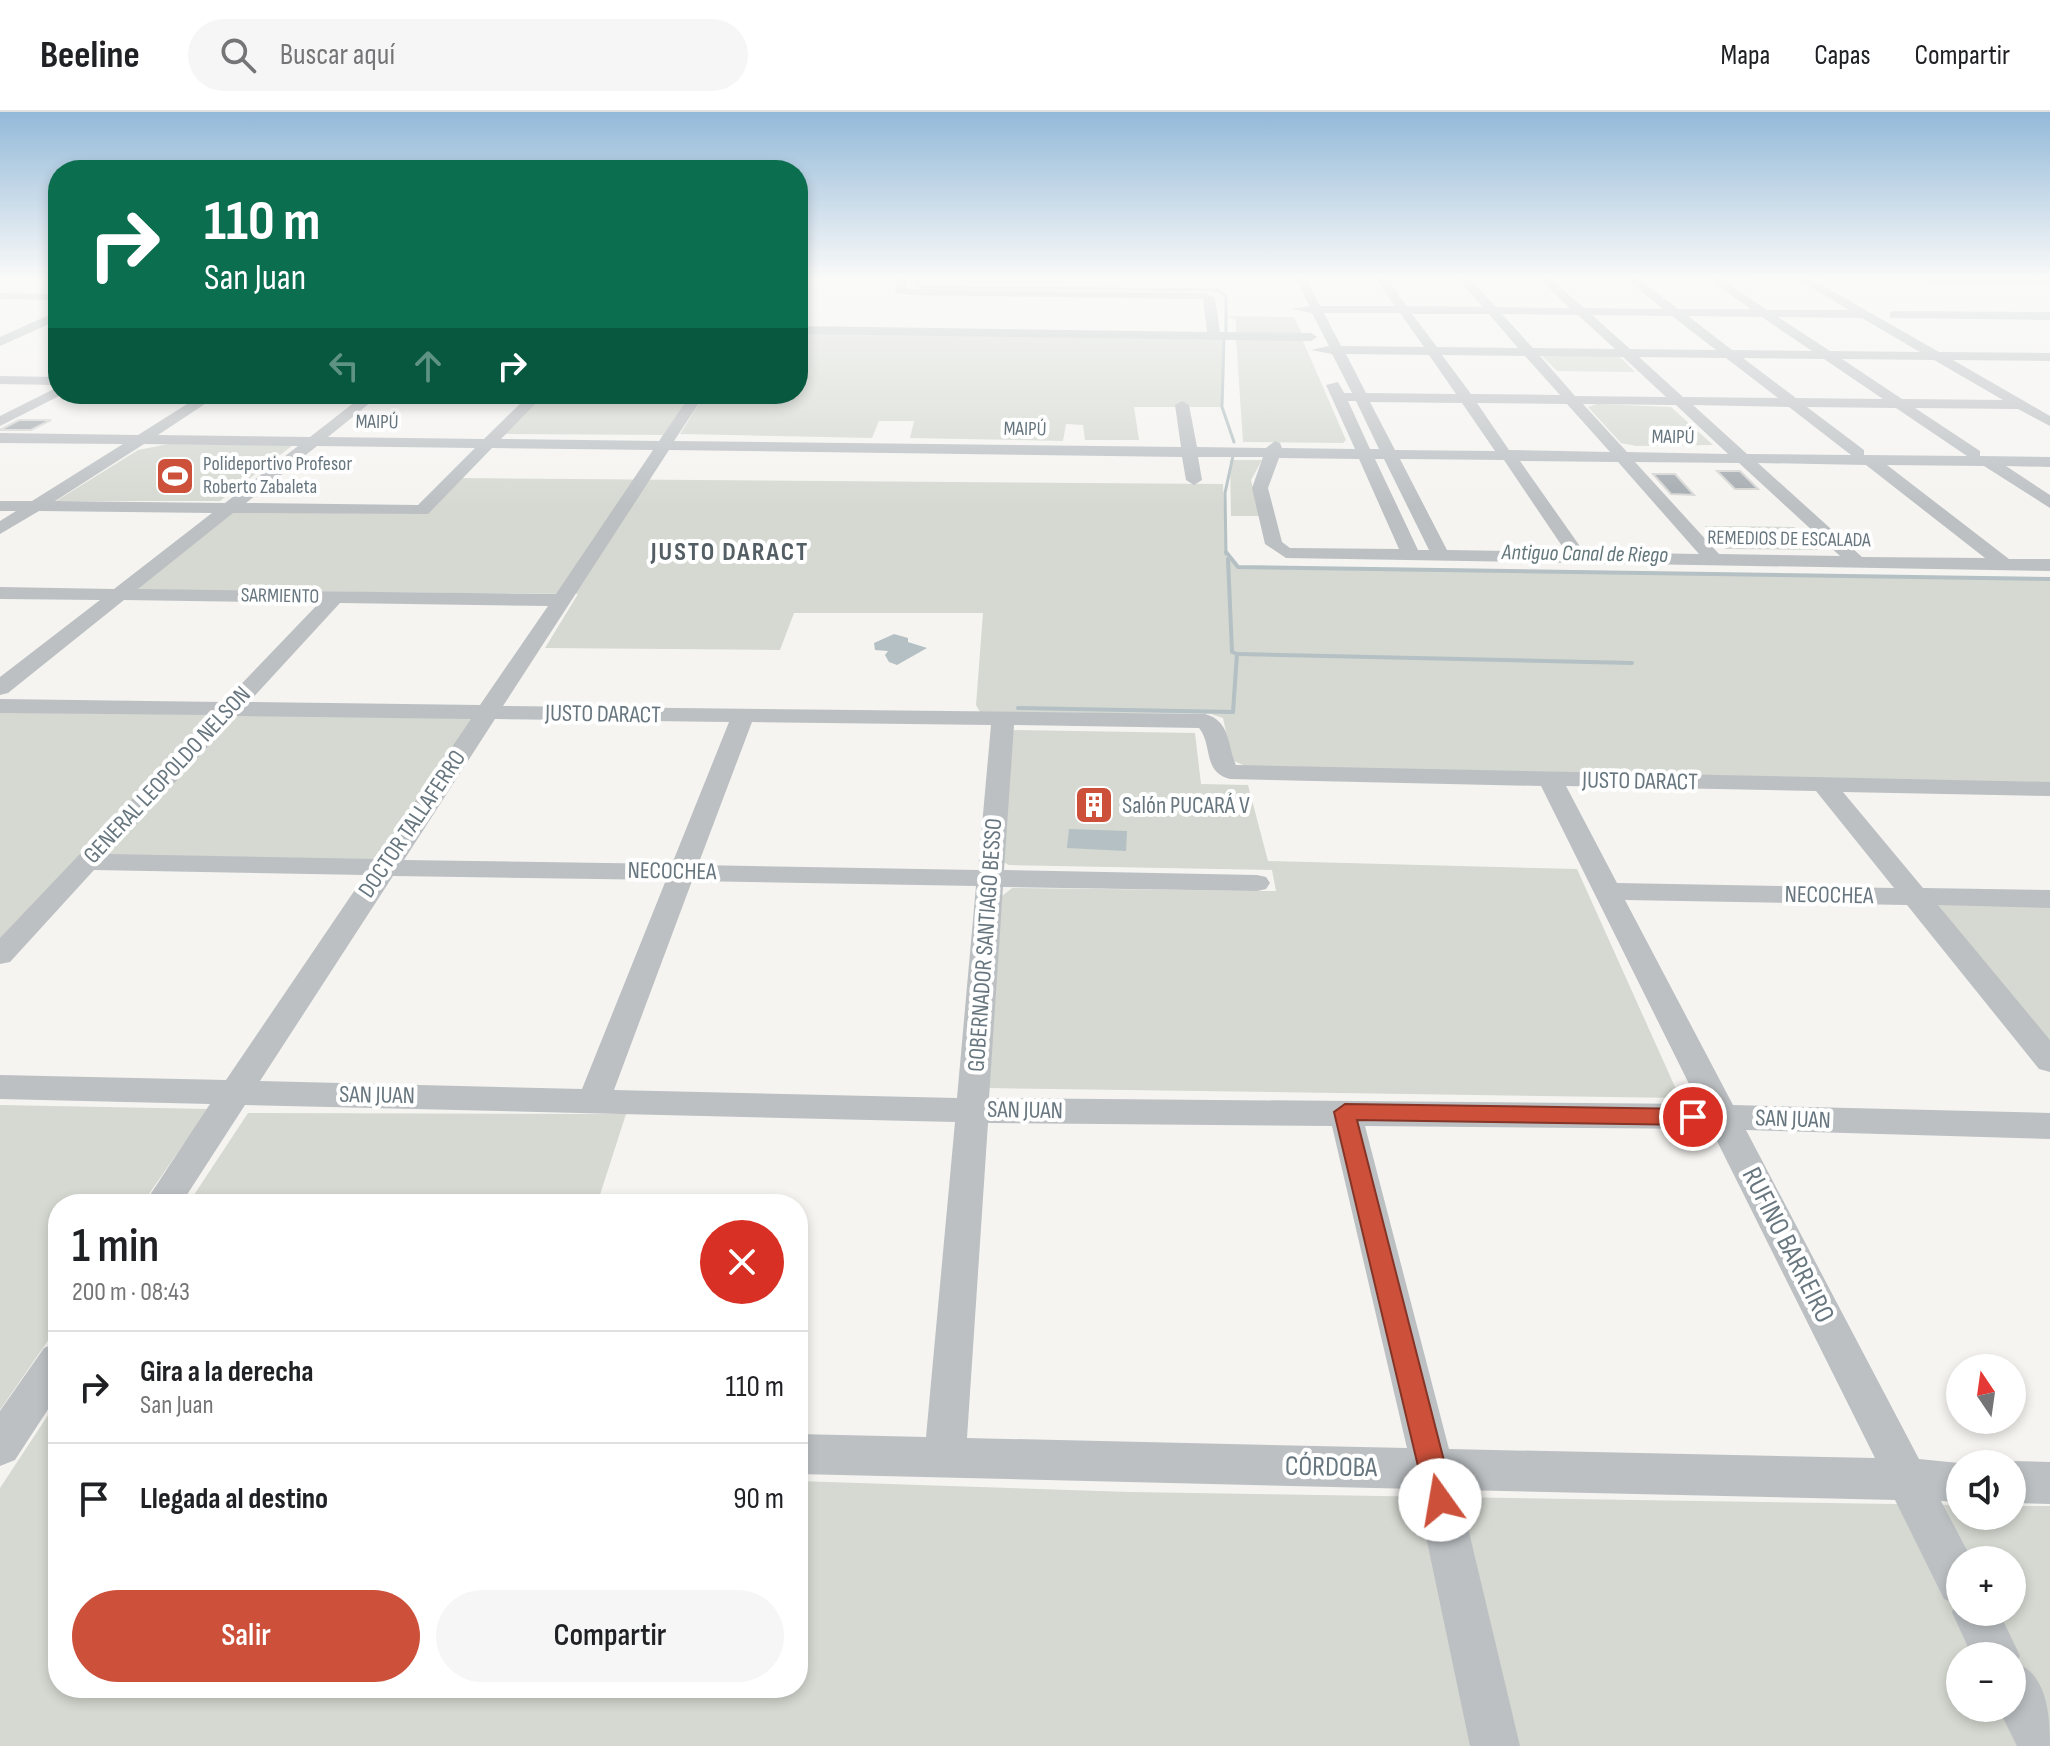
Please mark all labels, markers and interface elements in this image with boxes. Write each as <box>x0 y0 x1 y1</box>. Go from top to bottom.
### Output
search box <box>188 19 748 91</box>
text: Beeline <box>40 33 140 78</box>
icon: search <box>216 33 260 77</box>
text: Buscar aquí <box>280 37 395 73</box>
text: Mapa <box>1721 39 1770 72</box>
text: Capas <box>1814 39 1871 72</box>
text: Compartir <box>1915 39 2010 72</box>
text: 110 m <box>204 189 320 256</box>
icon: right <box>72 192 176 296</box>
text: San Juan <box>204 257 306 300</box>
icon: left <box>322 344 366 388</box>
icon: ahead <box>406 344 450 388</box>
icon: right <box>490 344 534 388</box>
street label: MAIPÚ <box>355 410 399 434</box>
street label: MAIPÚ <box>1003 417 1047 441</box>
street label: MAIPÚ <box>1651 425 1695 449</box>
place label: Polideportivo Profesor Roberto Zabaleta <box>203 452 352 499</box>
sports icon: Polideportivo Profesor Roberto Zabaleta <box>154 455 196 497</box>
street label: REMEDIOS DE ESCALADA <box>1707 526 1871 552</box>
district label: JUSTO DARACT <box>650 537 809 568</box>
water label: Antiguo Canal de Riego <box>1501 539 1668 569</box>
street label: SARMIENTO <box>241 583 319 609</box>
street label: GENERAL LEOPOLDO NELSON <box>77 680 257 870</box>
street label: JUSTO DARACT <box>544 698 661 730</box>
street label: DOCTOR TALLAFERRO <box>352 745 472 903</box>
street label: JUSTO DARACT <box>1581 765 1698 797</box>
building icon: Salón PUCARÁ V <box>1073 784 1115 826</box>
place label: Salón PUCARÁ V <box>1122 791 1250 820</box>
street label: GOBERNADOR SANTIAGO BESSO <box>962 817 1008 1073</box>
street label: NECOCHEA <box>627 856 717 886</box>
street label: NECOCHEA <box>1784 880 1874 910</box>
street label: SAN JUAN <box>339 1080 415 1110</box>
pin <box>1659 1083 1727 1151</box>
street label: SAN JUAN <box>987 1095 1063 1125</box>
icon: arrive <box>1671 1095 1715 1139</box>
street label: SAN JUAN <box>1755 1103 1831 1135</box>
street label: RUFINO BARREIRO <box>1735 1162 1841 1328</box>
text: 1 min <box>72 1218 159 1275</box>
button: close <box>700 1220 784 1304</box>
text: 200 m · 08:43 <box>72 1277 190 1308</box>
text: Gira a la derecha <box>140 1354 314 1390</box>
north arrow <box>1946 1354 2026 1434</box>
map controls <box>1946 1354 2026 1722</box>
icon: right <box>72 1365 116 1409</box>
text: 110 m <box>726 1369 784 1405</box>
text: San Juan <box>140 1390 214 1421</box>
street label: CÓRDOBA <box>1285 1450 1378 1484</box>
button: sound <box>1946 1450 2026 1530</box>
position arrow <box>1398 1458 1482 1542</box>
icon: arrive <box>72 1477 116 1521</box>
text: Llegada al destino <box>140 1481 328 1517</box>
text: 90 m <box>733 1481 784 1517</box>
button: + <box>1946 1546 2026 1626</box>
button: Salir <box>72 1590 420 1682</box>
button: Compartir <box>436 1590 784 1682</box>
button: − <box>1946 1642 2026 1722</box>

